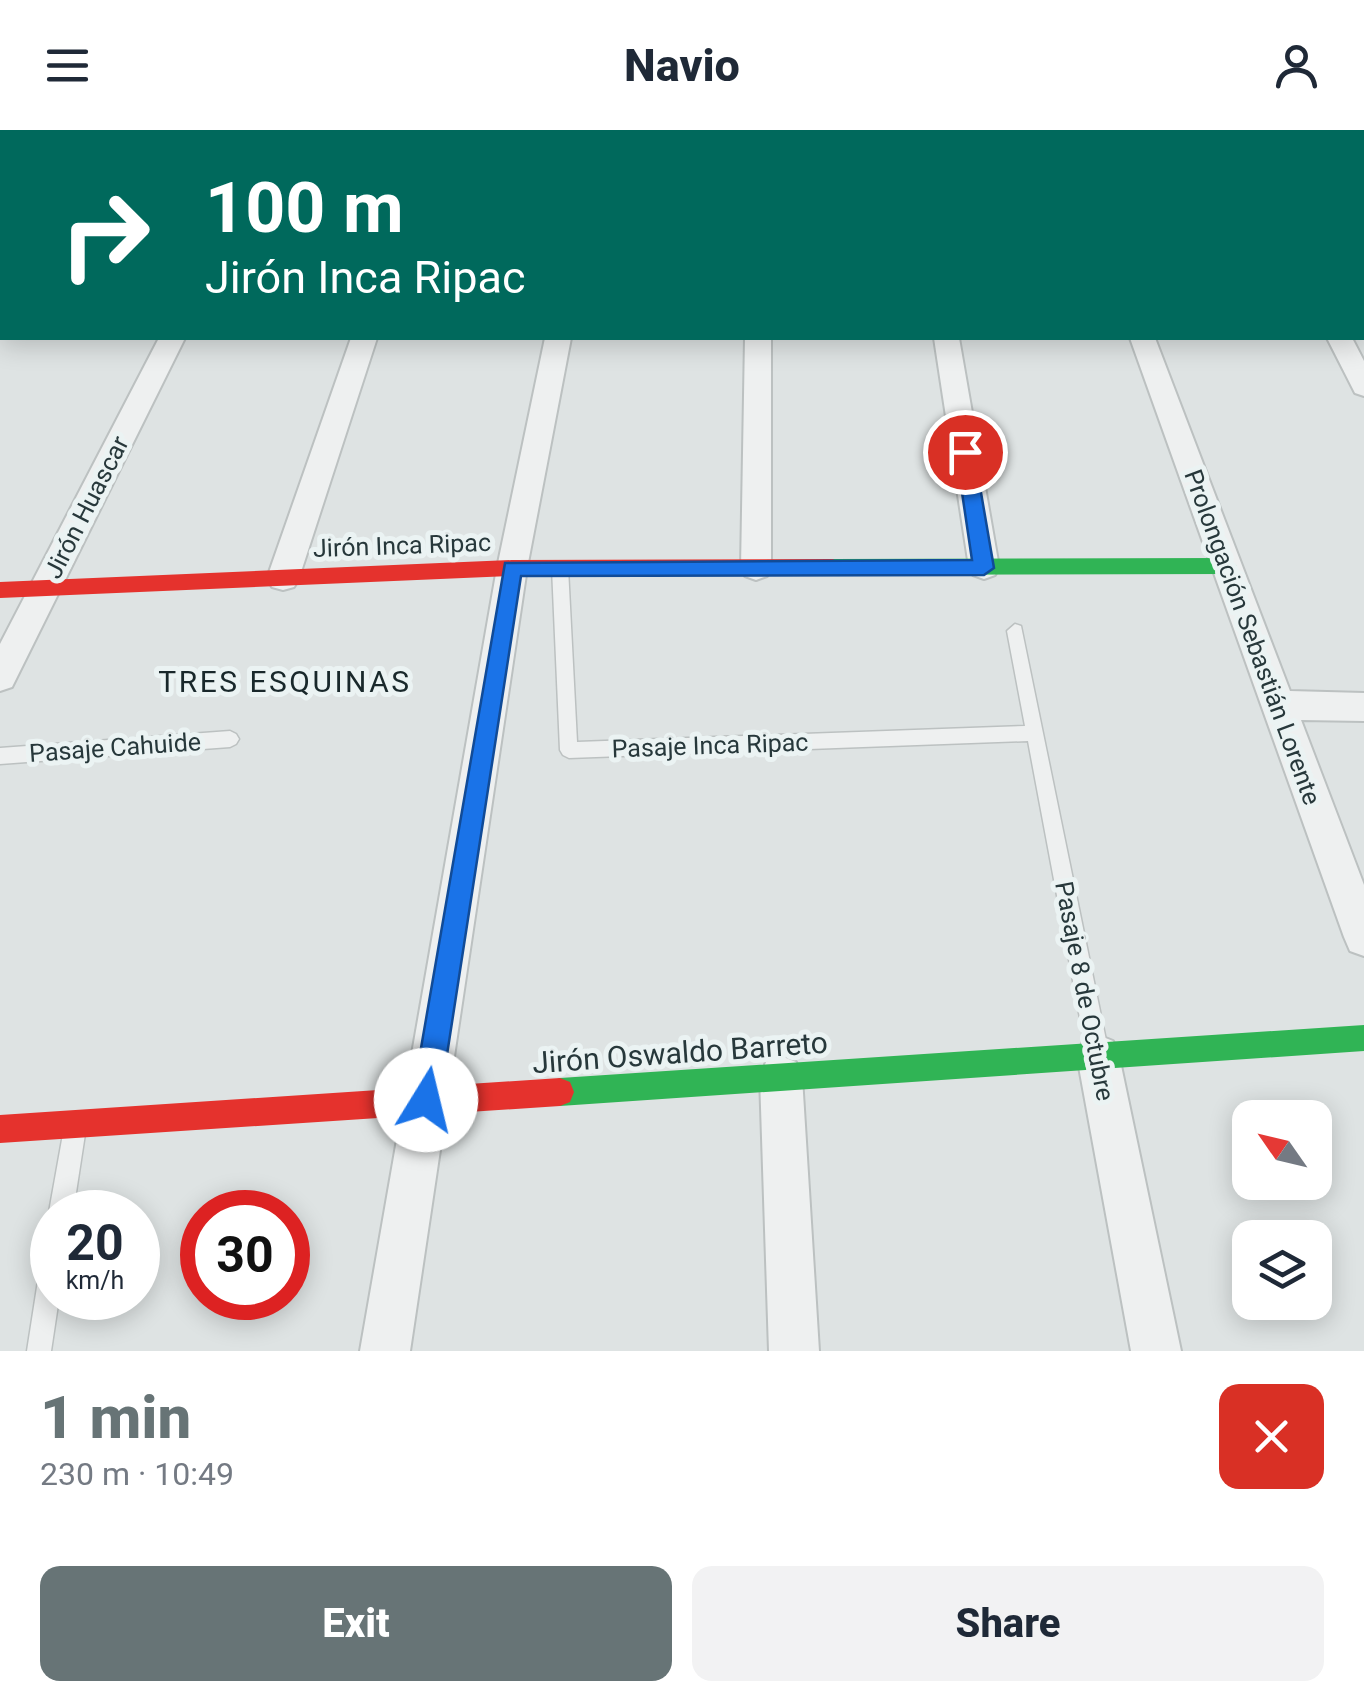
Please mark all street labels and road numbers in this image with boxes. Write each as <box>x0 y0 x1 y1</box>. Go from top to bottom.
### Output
street label: Jirón Huascar <box>38 431 135 583</box>
street label: Prolongación Sebastián Lorente <box>1178 466 1327 809</box>
street label: Jirón Inca Ripac <box>313 528 492 563</box>
street label: Pasaje Cahuide <box>28 727 202 768</box>
street label: Pasaje Inca Ripac <box>611 728 809 763</box>
street label: Pasaje 8 de Octubre <box>1049 879 1120 1103</box>
street label: Jirón Oswaldo Barreto <box>531 1025 829 1080</box>

